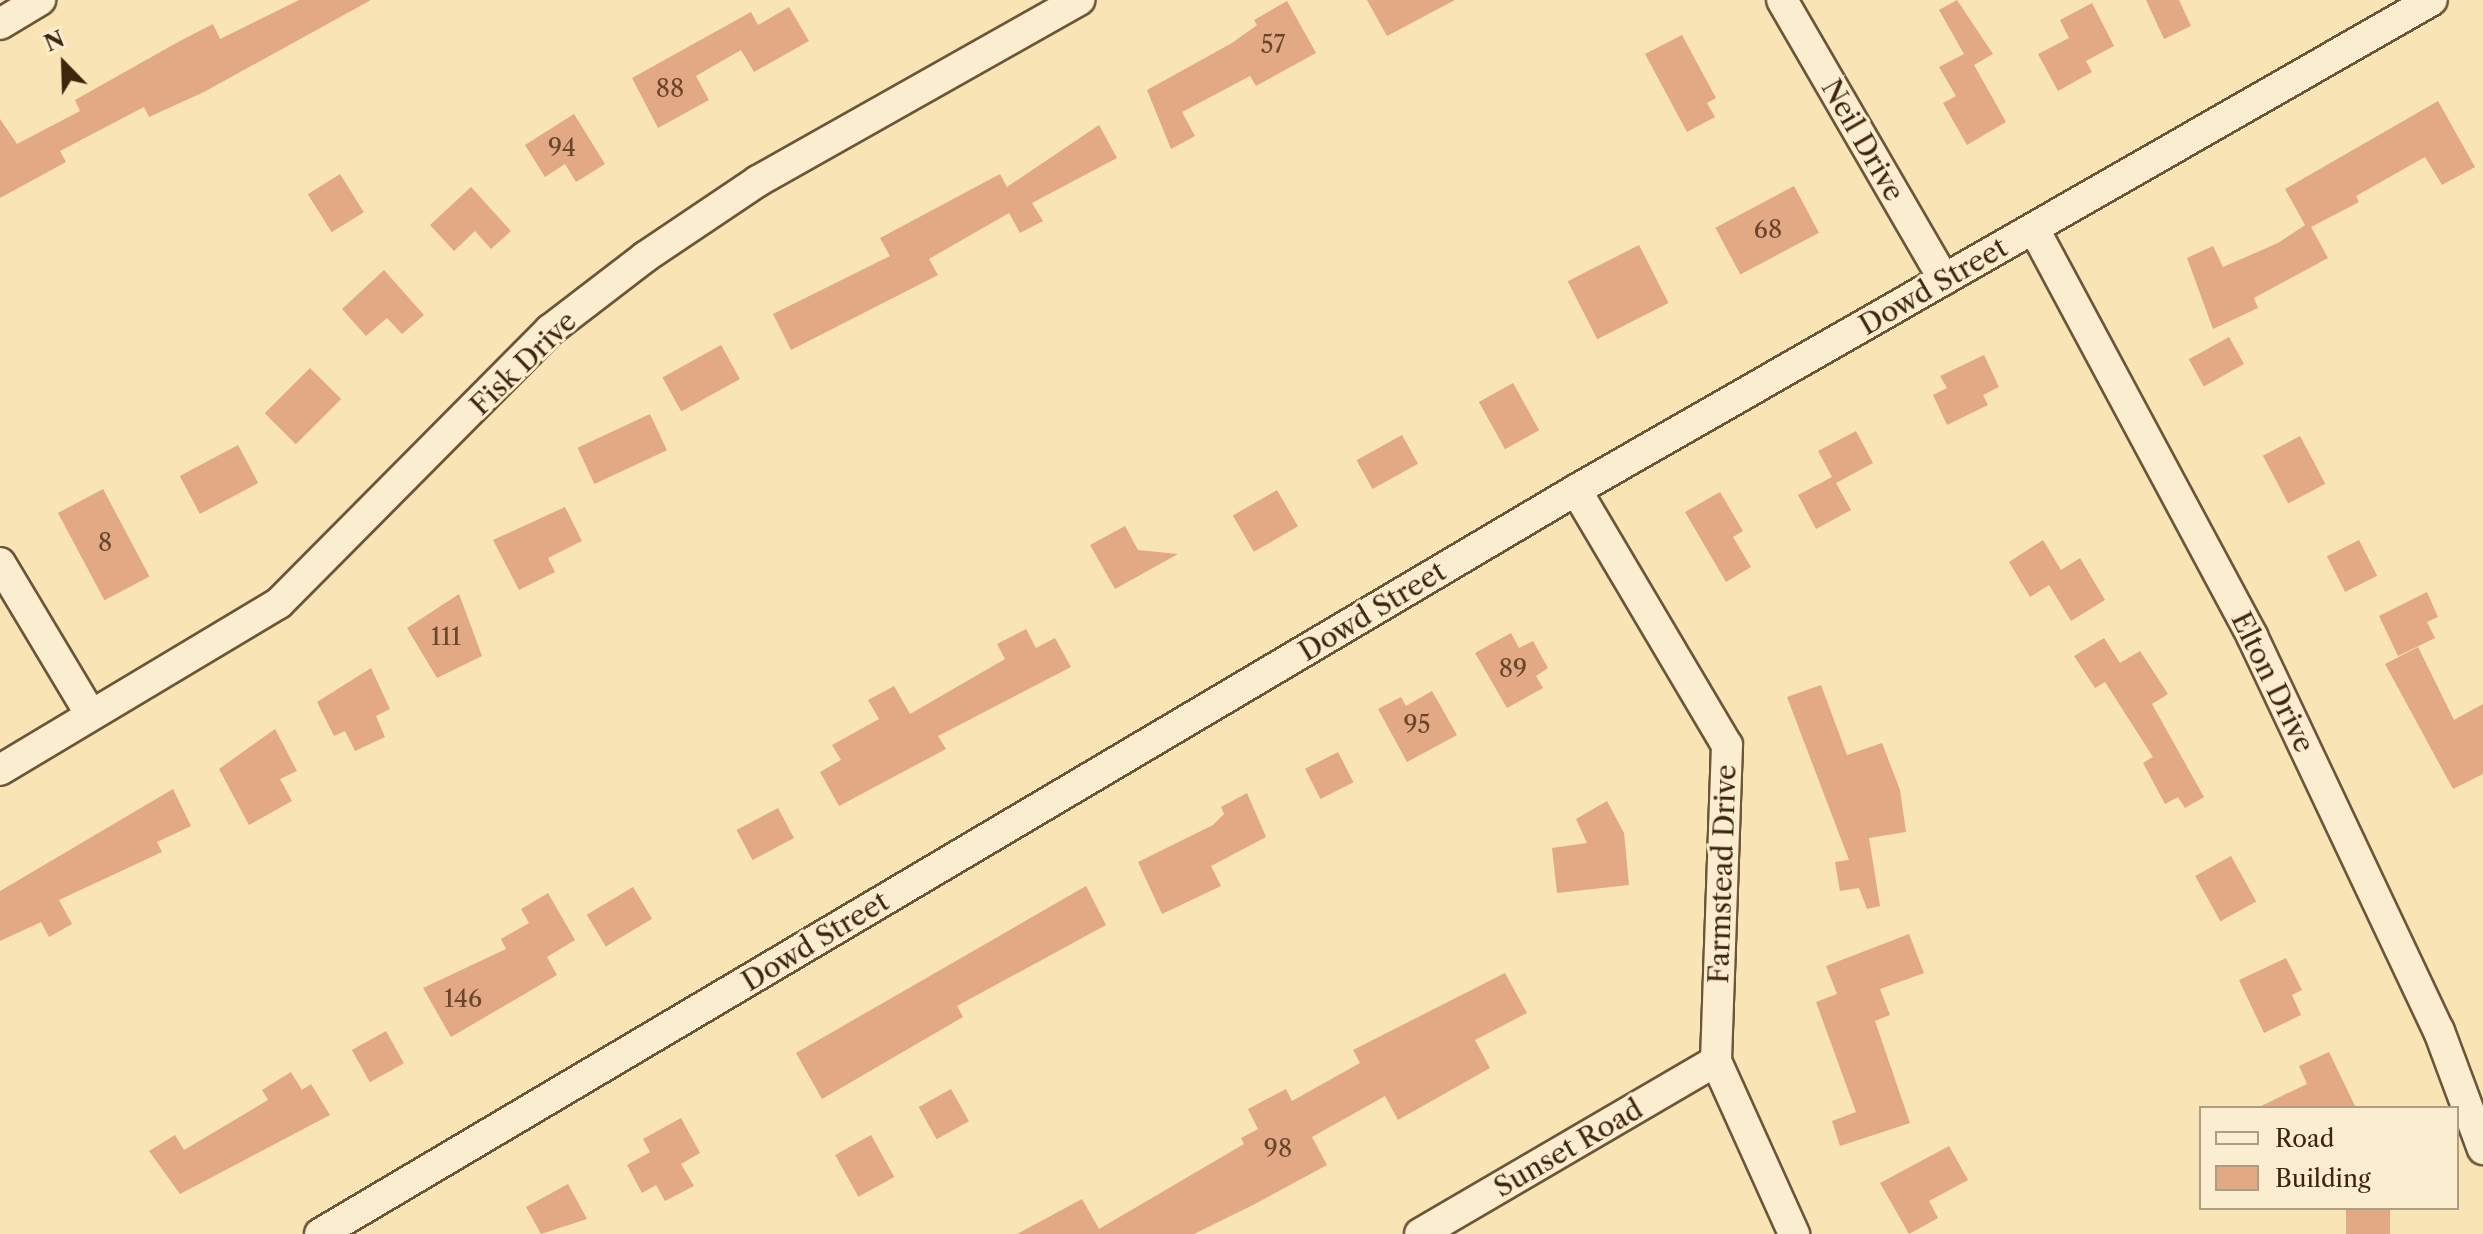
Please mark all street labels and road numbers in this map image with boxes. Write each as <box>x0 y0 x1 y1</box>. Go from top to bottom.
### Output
street label: Neil Drive <box>1815 73 1911 207</box>
street label: Dowd Street <box>1853 230 2013 342</box>
street label: Fisk Drive <box>463 304 583 422</box>
street label: Dowd Street <box>1292 554 1452 668</box>
street label: Elton Drive <box>2224 606 2322 758</box>
street label: Farmstead Drive <box>1701 764 1743 984</box>
street label: Dowd Street <box>735 884 895 998</box>
street label: Sunset Road <box>1488 1092 1648 1204</box>

